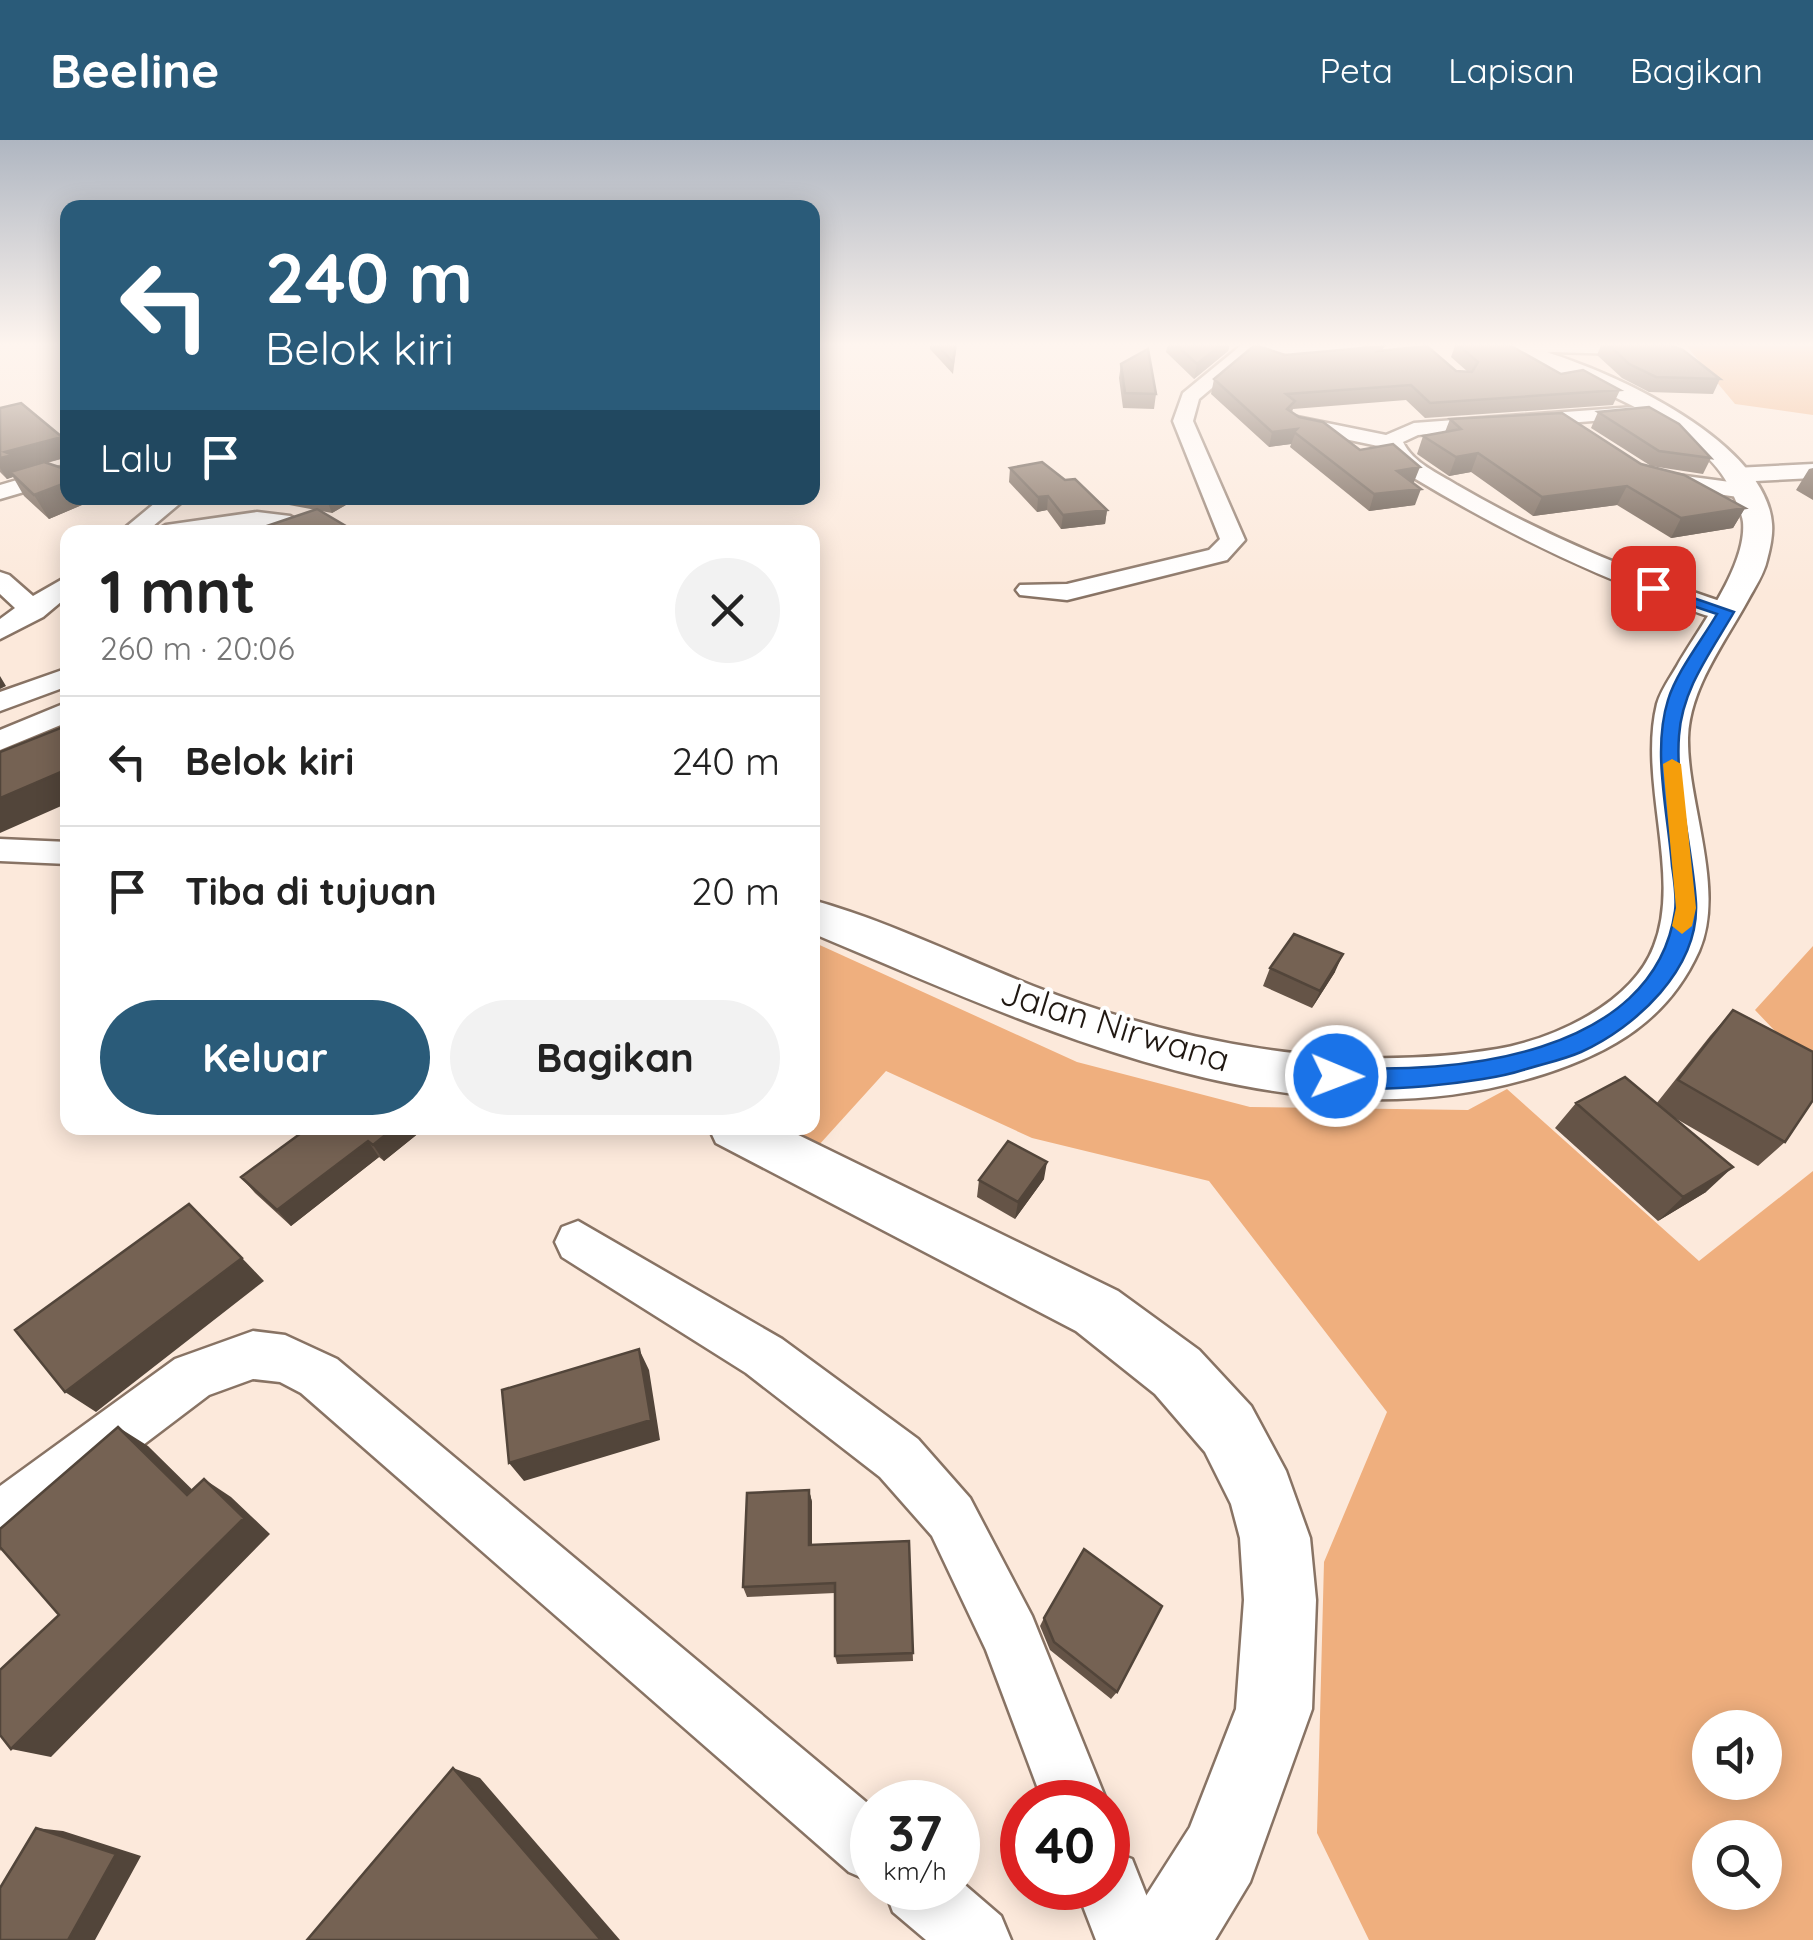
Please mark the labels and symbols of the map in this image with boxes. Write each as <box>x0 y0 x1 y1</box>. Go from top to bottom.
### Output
pin <box>1611 546 1696 631</box>
street label: Jalan Nirwana <box>995 969 1235 1081</box>
position arrow <box>1284 1024 1388 1128</box>
speed limit sign: 40 <box>1000 1780 1130 1910</box>

